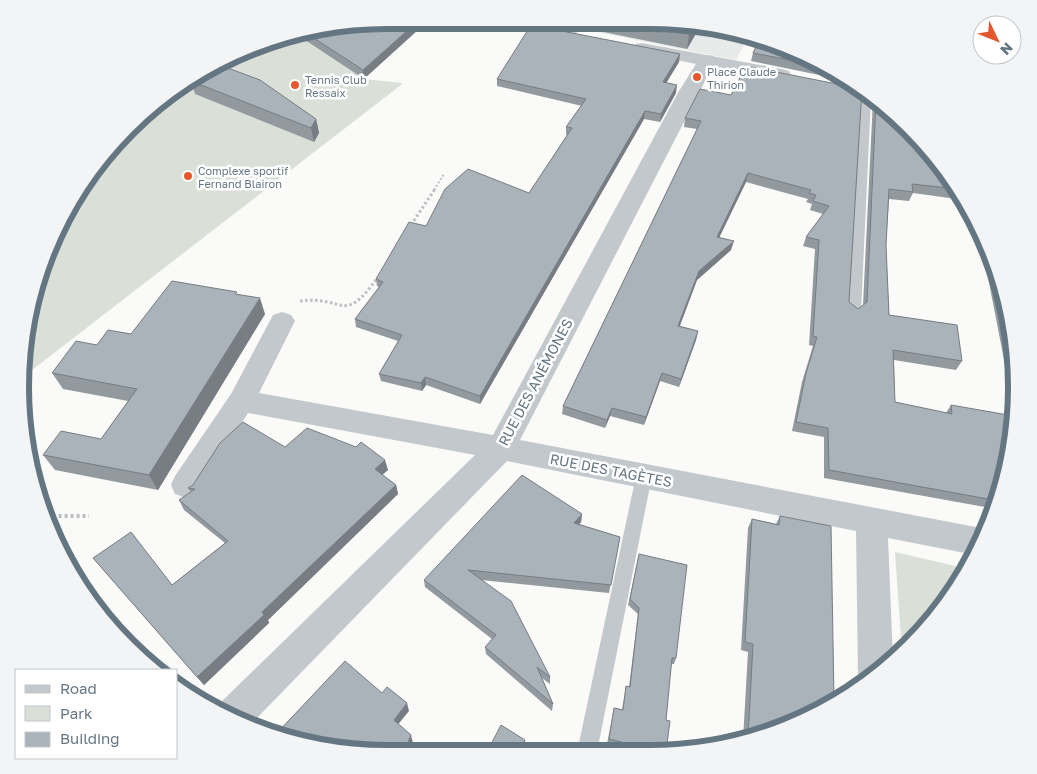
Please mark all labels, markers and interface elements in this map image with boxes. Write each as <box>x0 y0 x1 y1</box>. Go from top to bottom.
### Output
north arrow <box>972 15 1022 65</box>
text: N <box>997 40 1017 59</box>
place label: Place Claude Thirion <box>707 65 776 91</box>
marker: Place Claude Thirion <box>691 71 703 83</box>
place label: Tennis Club Ressaix <box>305 73 367 99</box>
marker: Tennis Club Ressaix <box>289 79 301 91</box>
place label: Complexe sportif Fernand Blairon <box>198 164 288 190</box>
marker: Complexe sportif Fernand Blairon <box>182 170 194 182</box>
street label: RUE DES ANÉMONES <box>494 315 576 448</box>
street label: RUE DES TAGÈTES <box>549 450 673 490</box>
legend <box>15 669 178 759</box>
text: Road <box>60 679 97 697</box>
text: Park <box>60 704 93 722</box>
text: Building <box>60 729 120 747</box>

